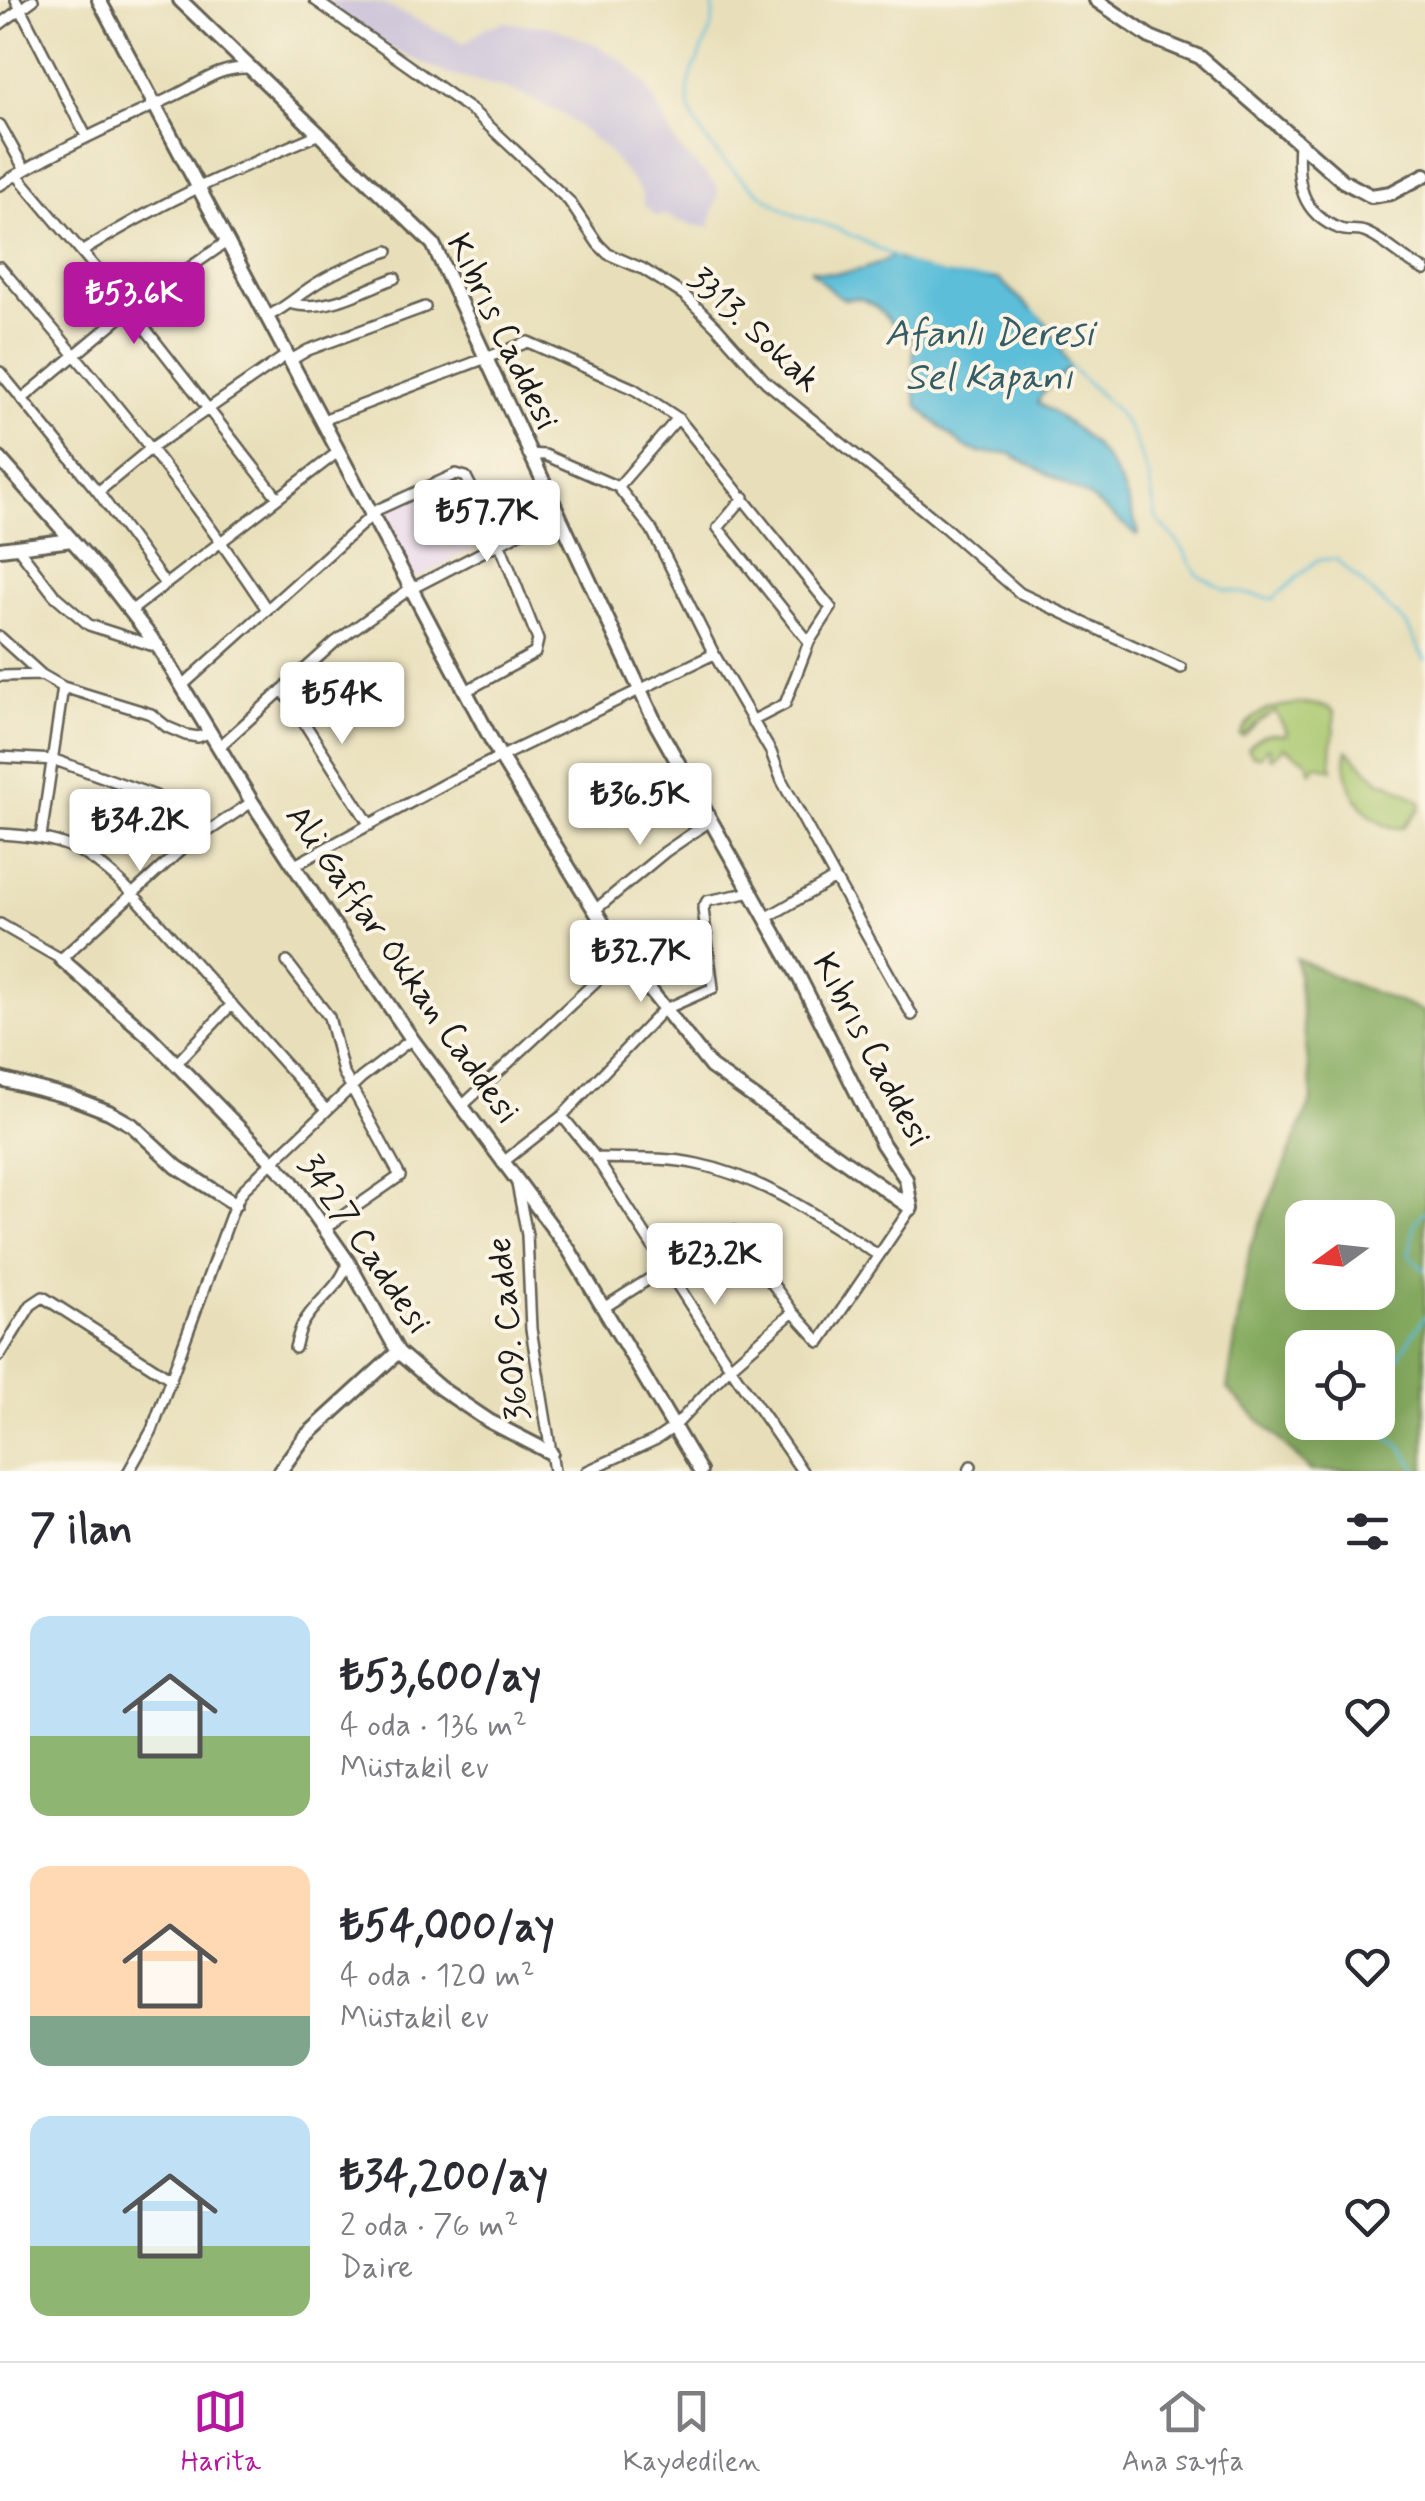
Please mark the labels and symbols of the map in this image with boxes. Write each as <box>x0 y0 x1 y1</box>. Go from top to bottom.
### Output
street label: Kıbrıs Caddesi <box>435 226 569 438</box>
street label: 3313. Sokak <box>678 257 830 403</box>
pin: ₺53.6K <box>53 262 215 347</box>
water label: Afanlı Deresi Sel Kapanı <box>885 310 1098 403</box>
pin: ₺57.7K <box>406 480 568 565</box>
pin: ₺54K <box>283 662 401 747</box>
pin: ₺36.5K <box>559 763 721 848</box>
pin: ₺34.2K <box>59 789 221 874</box>
street label: Ali Gaffar Okkan Caddesi <box>274 796 530 1134</box>
pin: ₺32.7K <box>560 920 722 1005</box>
street label: Kıbrıs Caddesi <box>801 945 941 1155</box>
street label: 3427 Caddesi <box>287 1145 441 1343</box>
north arrow <box>1285 1200 1395 1310</box>
pin: ₺23.2K <box>634 1223 796 1308</box>
street label: 3609. Cadde <box>476 1235 542 1423</box>

